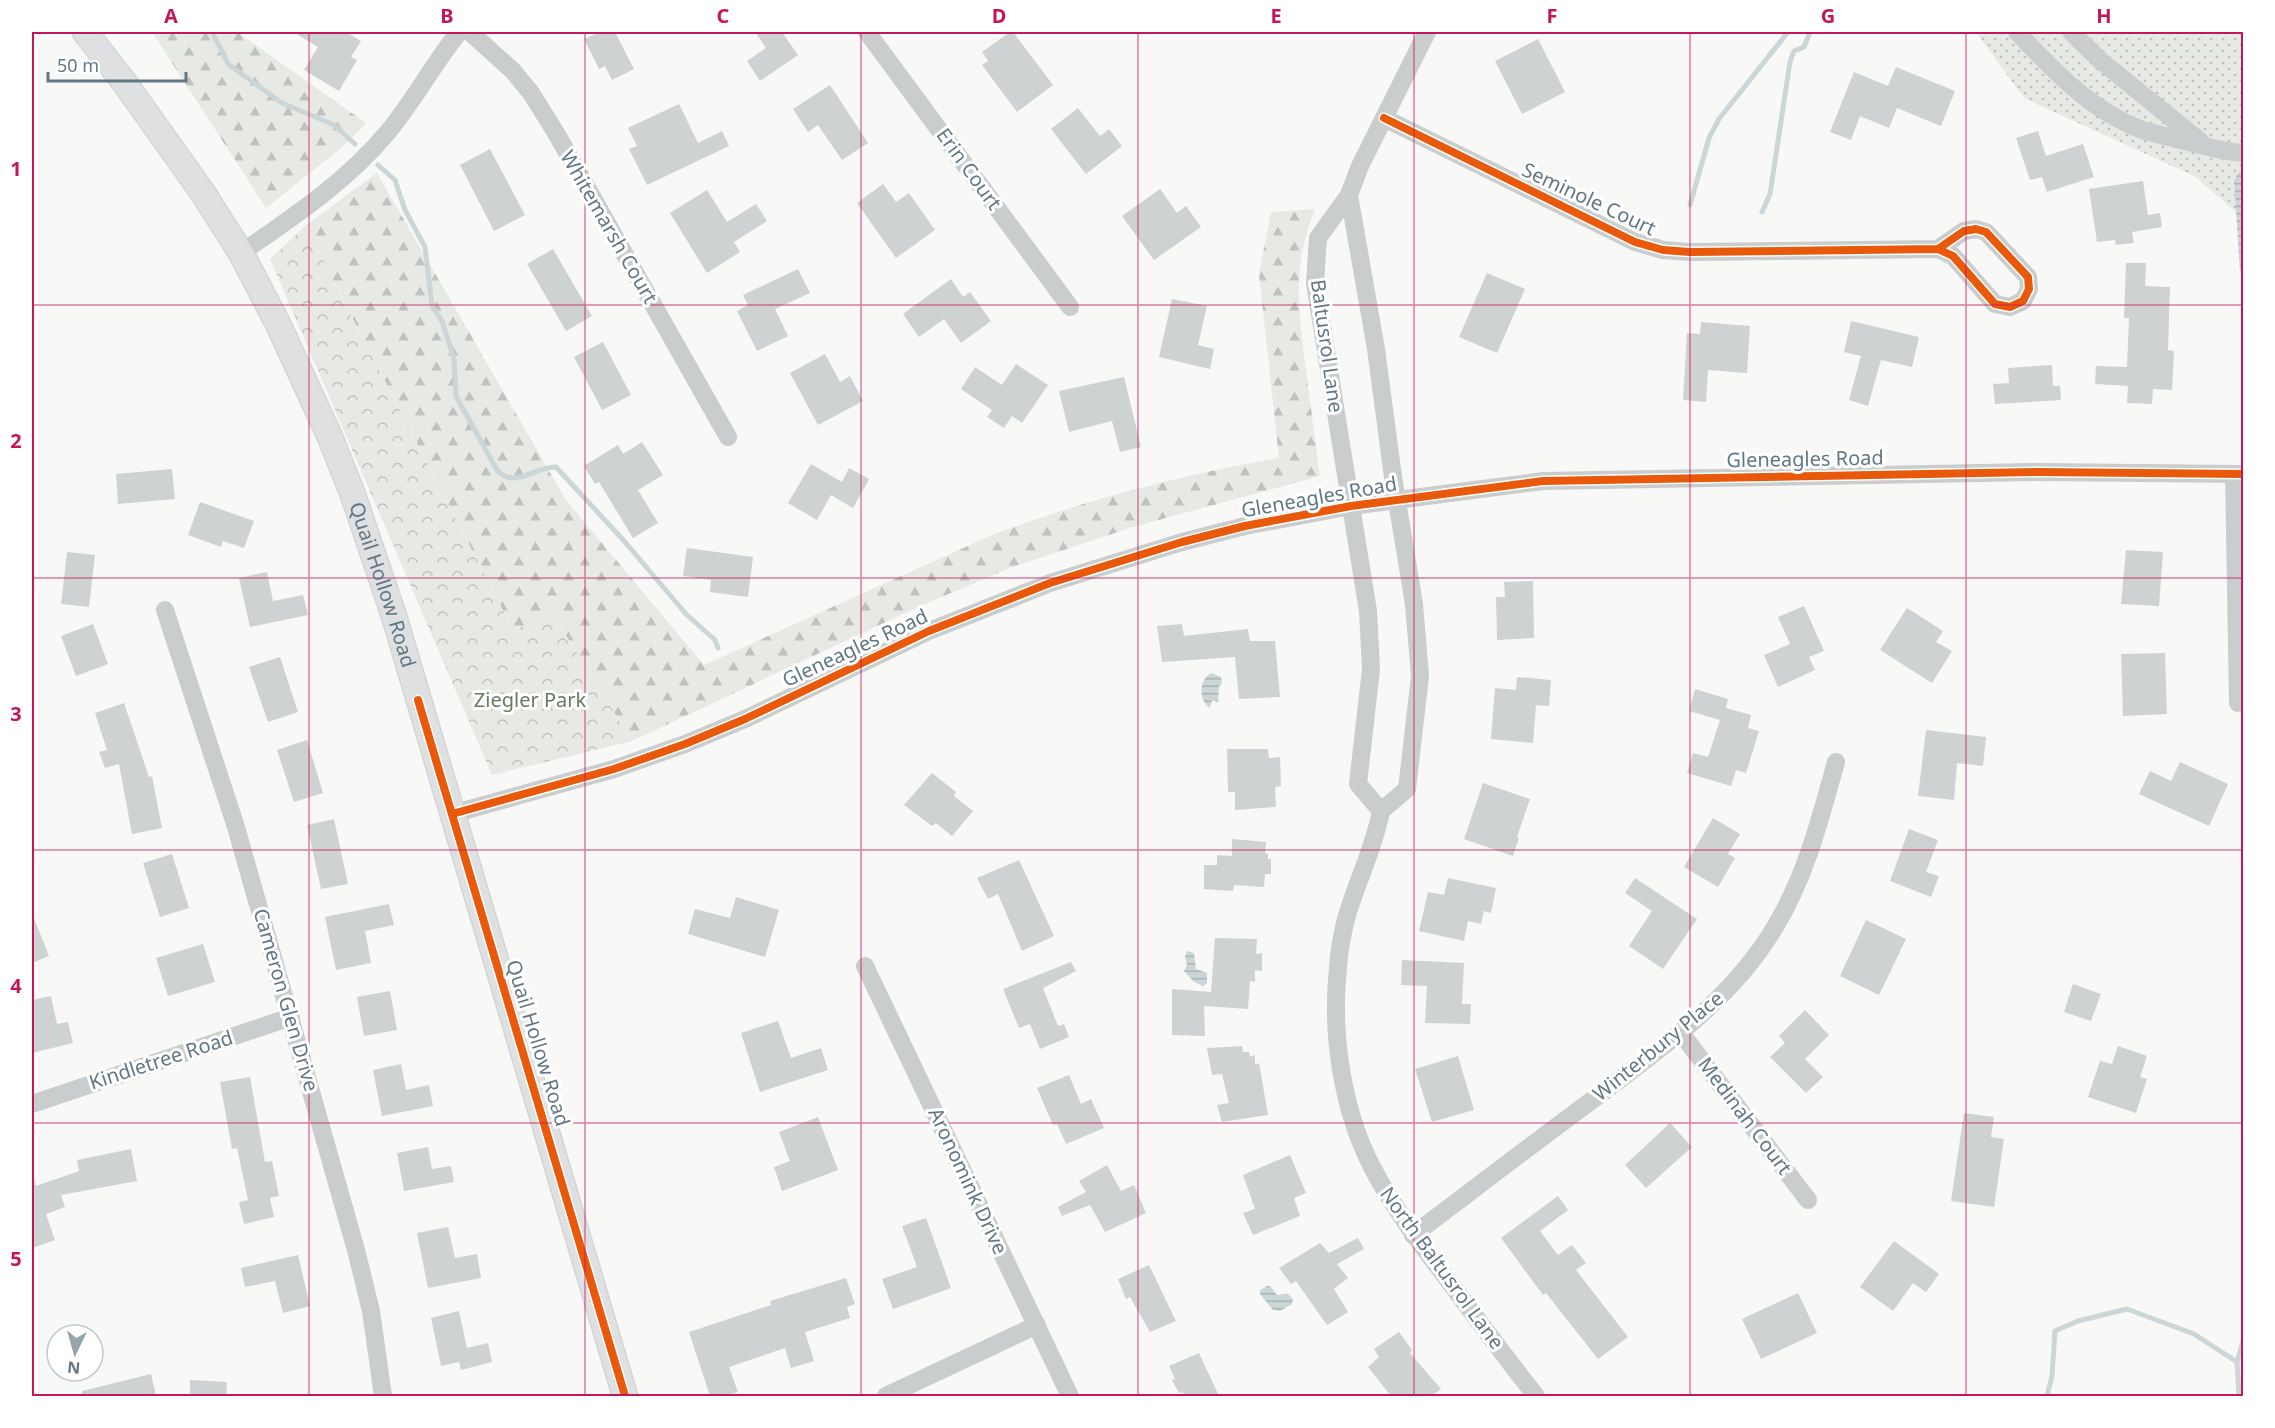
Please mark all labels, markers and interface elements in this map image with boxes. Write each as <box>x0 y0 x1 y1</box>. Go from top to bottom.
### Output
text: A <box>164 2 178 29</box>
text: B <box>440 2 454 29</box>
text: C <box>717 2 730 29</box>
text: D <box>992 2 1006 29</box>
text: E <box>1270 2 1282 29</box>
text: F <box>1547 2 1557 29</box>
text: G <box>1821 2 1835 29</box>
text: H <box>2096 2 2112 29</box>
scale bar <box>48 45 186 83</box>
text: 50 m <box>57 53 99 77</box>
street label: Erin Court <box>931 122 1008 215</box>
street label: Whitemarsh Court <box>555 145 664 308</box>
text: 1 <box>10 155 22 182</box>
street label: Seminole Court <box>1518 156 1661 241</box>
street label: Baltusrol Lane <box>1305 278 1350 414</box>
text: 2 <box>10 427 22 454</box>
street label: Gleneagles Road <box>1726 444 1884 473</box>
street label: Gleneagles Road <box>1239 470 1399 523</box>
street label: Quail Hollow Road <box>343 498 423 671</box>
street label: Gleneagles Road <box>778 602 932 693</box>
park label: Ziegler Park <box>474 686 586 713</box>
text: 3 <box>10 700 22 727</box>
street label: Cameron Glen Drive <box>247 905 326 1095</box>
street label: Quail Hollow Road <box>500 956 577 1129</box>
text: 4 <box>10 972 22 999</box>
street label: Winterbury Place <box>1587 985 1729 1107</box>
street label: Kindletree Road <box>86 1024 236 1095</box>
street label: Medinah Court <box>1692 1051 1798 1180</box>
street label: Aronomink Drive <box>923 1103 1014 1258</box>
street label: North Baltusrol Lane <box>1374 1181 1511 1354</box>
text: 5 <box>10 1245 22 1272</box>
north arrow <box>45 1323 105 1383</box>
text: N <box>66 1356 81 1379</box>

